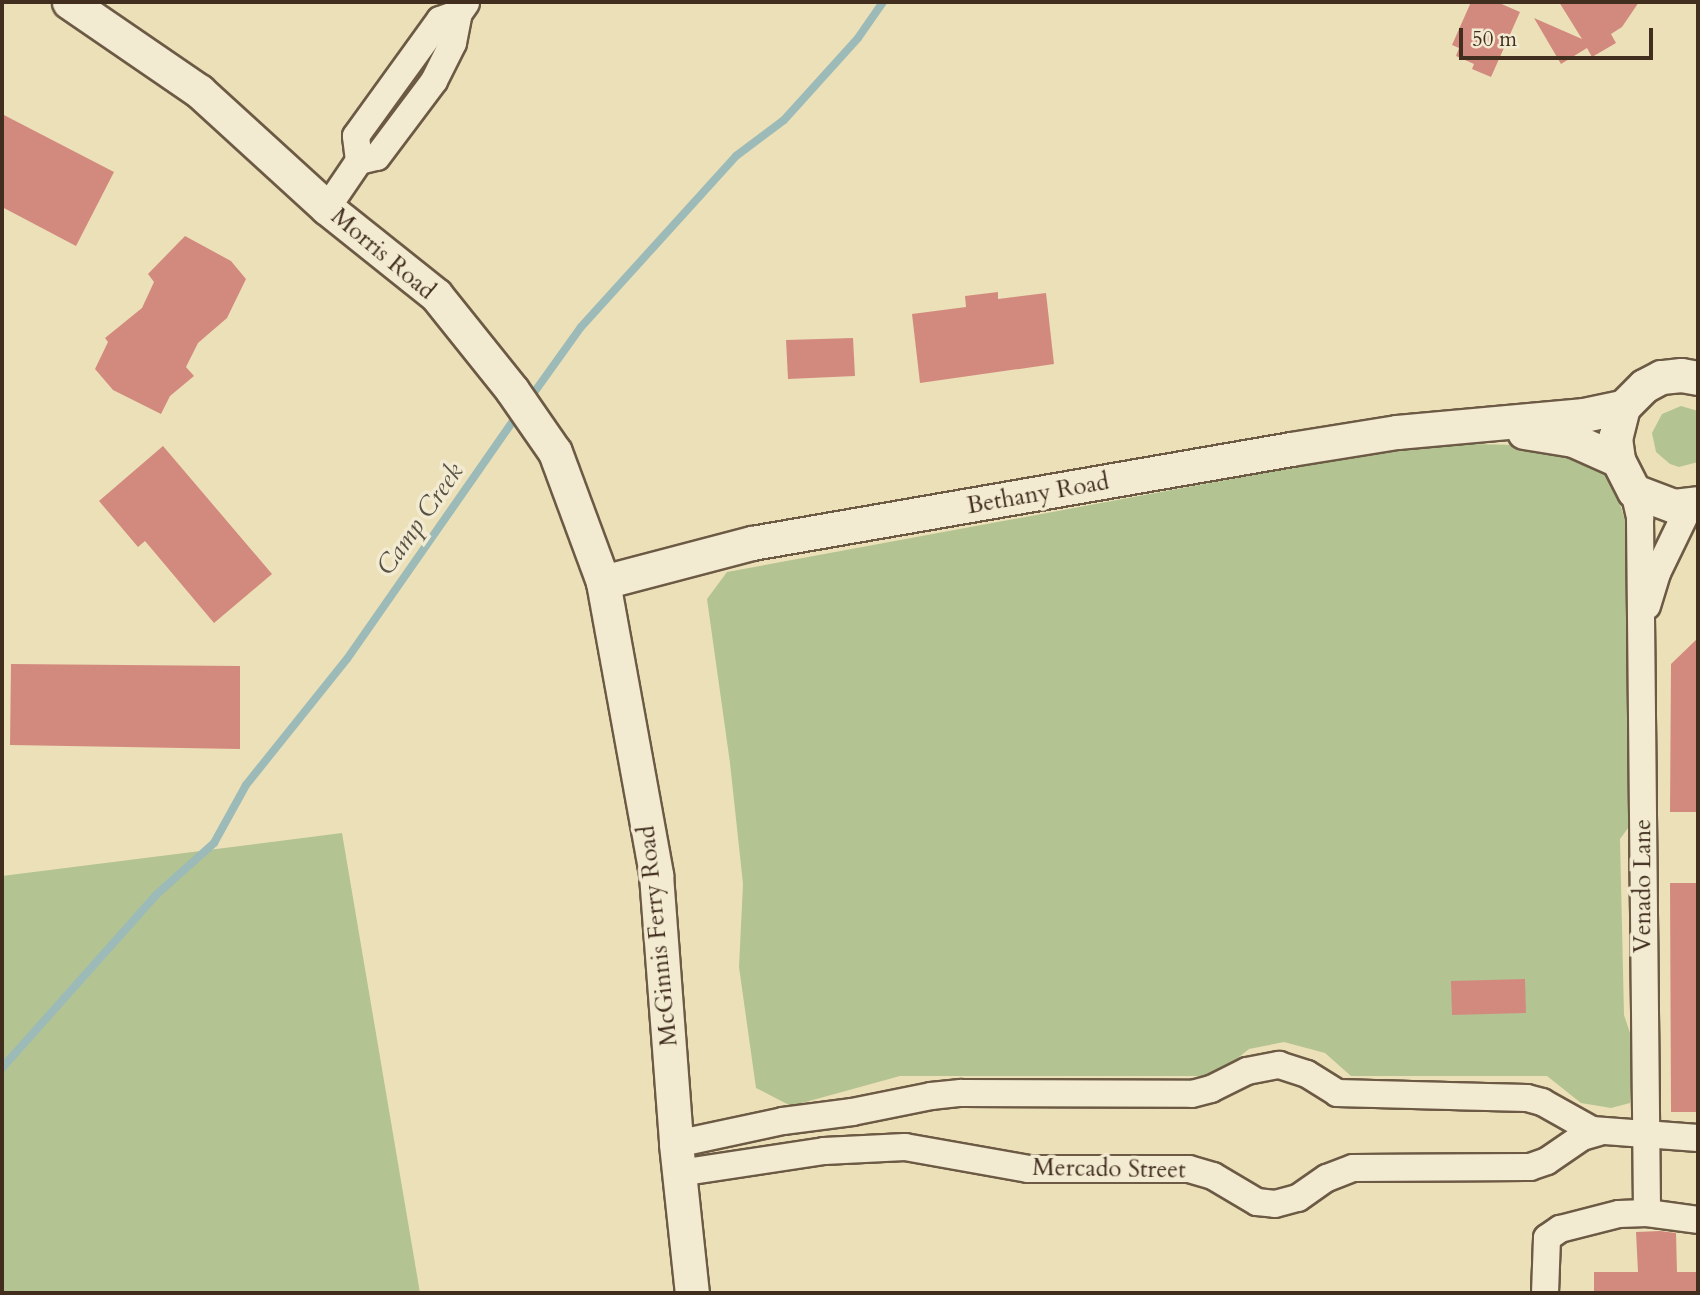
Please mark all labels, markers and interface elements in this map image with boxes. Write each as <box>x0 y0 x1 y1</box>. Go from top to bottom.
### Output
scale bar <box>1462 14 1656 58</box>
text: 50 m <box>1472 25 1517 54</box>
street label: Morris Road <box>325 202 441 306</box>
water label: Camp Creek <box>370 457 470 581</box>
street label: Bethany Road <box>965 467 1111 521</box>
street label: Venado Lane <box>1629 819 1657 953</box>
street label: McGinnis Ferry Road <box>632 824 684 1048</box>
street label: Mercado Street <box>1032 1153 1186 1185</box>

